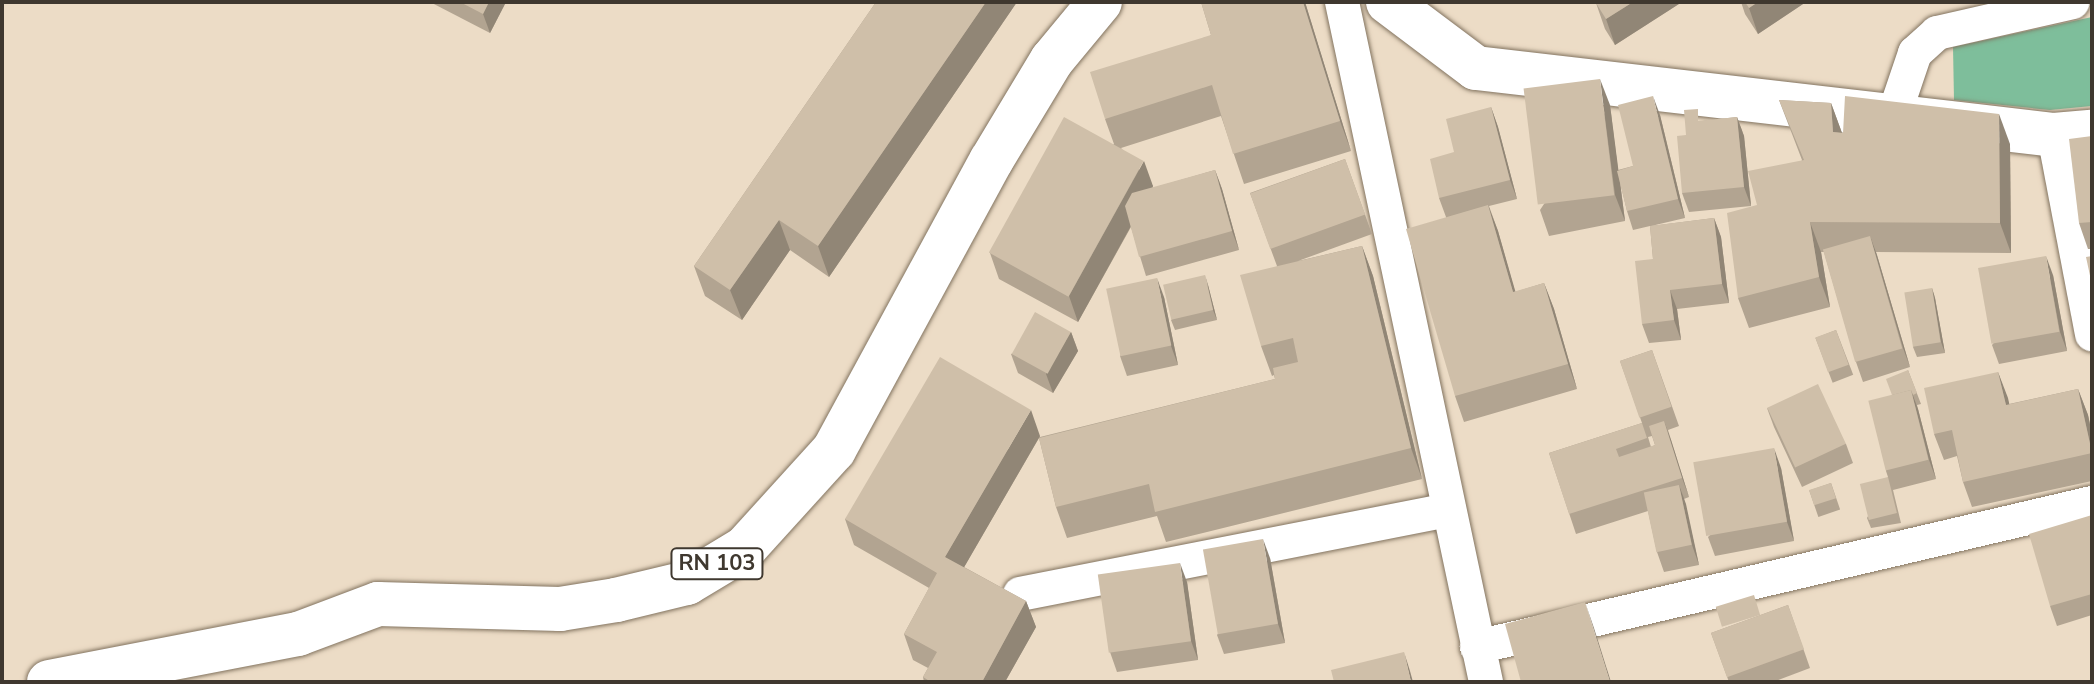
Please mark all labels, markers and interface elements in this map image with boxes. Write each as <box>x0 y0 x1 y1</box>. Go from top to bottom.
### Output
road number: RN 103 <box>669 546 765 582</box>

